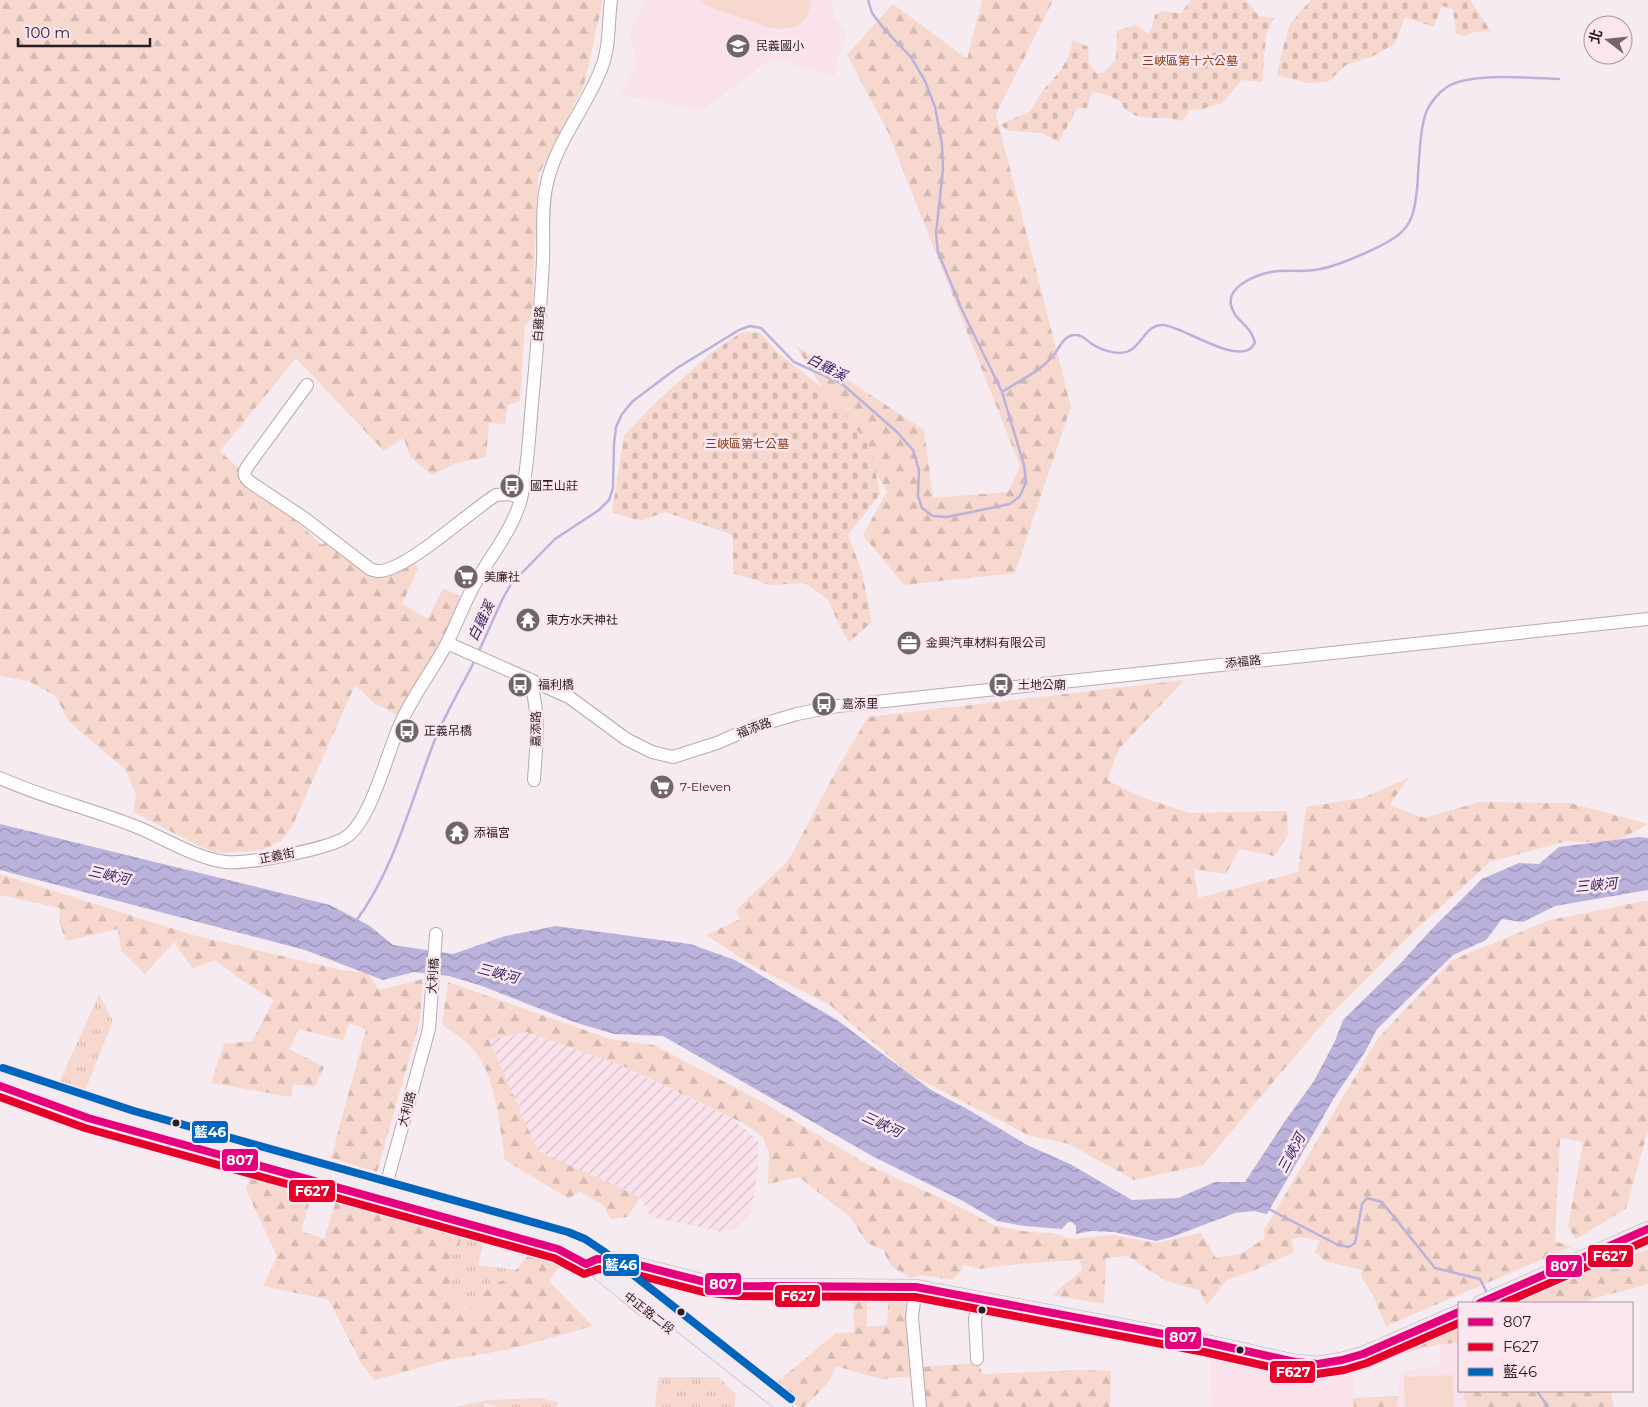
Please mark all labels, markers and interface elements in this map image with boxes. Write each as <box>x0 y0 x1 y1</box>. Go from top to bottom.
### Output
scale bar <box>18 15 150 47</box>
north arrow <box>1583 15 1633 65</box>
text: 100 m <box>25 23 70 42</box>
text: 北 <box>1585 27 1606 46</box>
school or university icon: 民義國小 <box>725 33 751 59</box>
place label: 民義國小 <box>756 38 804 53</box>
park label: 三峽區第十六公墓 <box>1142 53 1238 68</box>
street label: 白雞路 <box>530 305 547 342</box>
water label: 白雞溪 <box>804 349 852 385</box>
park label: 三峽區第七公墓 <box>705 436 789 451</box>
bus stop icon: 國王山莊 <box>499 473 525 499</box>
place label: 國王山莊 <box>530 478 578 493</box>
supermarket icon: 美廉社 <box>453 564 479 590</box>
place label: 美廉社 <box>484 569 520 584</box>
water label: 白雞溪 <box>464 596 499 644</box>
temple icon: 東方水天神社 <box>515 607 541 633</box>
place label: 東方水天神社 <box>546 612 618 627</box>
office icon: 金興汽車材料有限公司 <box>896 630 922 656</box>
place label: 金興汽車材料有限公司 <box>926 635 1046 650</box>
street label: 添福路 <box>1224 652 1262 671</box>
bus stop icon: 福利橋 <box>507 672 533 698</box>
bus stop icon: 土地公廟 <box>988 672 1014 698</box>
place label: 福利橋 <box>538 677 574 692</box>
place label: 土地公廟 <box>1018 677 1066 692</box>
bus stop icon: 嘉添里 <box>811 691 837 717</box>
place label: 嘉添里 <box>842 696 878 711</box>
street label: 嘉添路 <box>528 711 543 747</box>
street label: 福添路 <box>734 714 773 741</box>
bus stop icon: 正義吊橋 <box>394 718 420 744</box>
place label: 正義吊橋 <box>424 723 472 738</box>
supermarket icon: 7-Eleven <box>649 774 675 800</box>
place label: 7-Eleven <box>680 779 731 794</box>
temple icon: 添福宮 <box>444 820 470 846</box>
place label: 添福宮 <box>474 825 510 840</box>
street label: 正義街 <box>258 845 296 866</box>
water label: 三峽河 <box>87 862 134 889</box>
water label: 三峽河 <box>1574 874 1621 896</box>
street label: 大利橋 <box>424 957 441 994</box>
water label: 三峽河 <box>475 959 524 988</box>
street label: 大利路 <box>395 1090 418 1128</box>
water label: 三峽河 <box>859 1107 908 1142</box>
unlabelled marker <box>171 1118 181 1128</box>
line badge: 藍46 <box>191 1120 229 1144</box>
text: 藍46 <box>194 1123 226 1141</box>
water label: 三峽河 <box>1273 1128 1310 1176</box>
line badge: 807 <box>221 1148 259 1172</box>
text: 807 <box>226 1151 254 1169</box>
line badge: F627 <box>288 1179 336 1203</box>
text: F627 <box>295 1182 330 1200</box>
line badge: F627 <box>1587 1244 1634 1268</box>
text: F627 <box>1593 1247 1628 1265</box>
line badge: 藍46 <box>602 1253 640 1277</box>
line badge: 807 <box>1545 1254 1583 1278</box>
text: 藍46 <box>605 1256 637 1274</box>
text: 807 <box>1550 1257 1578 1275</box>
line badge: 807 <box>704 1272 742 1296</box>
text: 807 <box>709 1275 737 1293</box>
line badge: F627 <box>774 1284 821 1308</box>
text: F627 <box>781 1287 816 1305</box>
street label: 中正路二段 <box>621 1288 678 1337</box>
legend <box>1458 1302 1633 1392</box>
unlabelled marker <box>977 1305 987 1315</box>
unlabelled marker <box>676 1307 686 1317</box>
text: 807 <box>1503 1312 1531 1331</box>
line badge: 807 <box>1164 1326 1202 1350</box>
text: 807 <box>1169 1328 1197 1346</box>
text: F627 <box>1503 1337 1539 1356</box>
unlabelled marker <box>1235 1345 1245 1355</box>
line badge: F627 <box>1269 1360 1316 1384</box>
text: 藍46 <box>1503 1362 1537 1381</box>
text: F627 <box>1276 1363 1311 1381</box>

